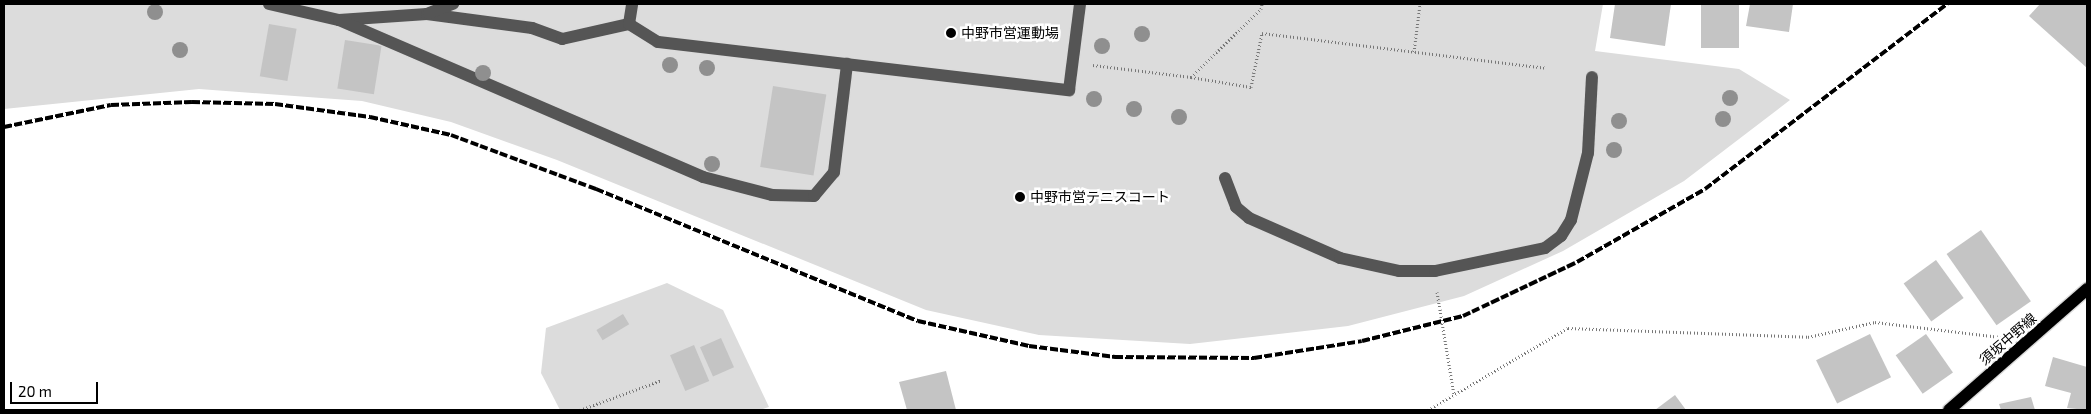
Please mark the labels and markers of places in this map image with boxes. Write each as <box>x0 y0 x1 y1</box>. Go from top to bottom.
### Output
place label: 中野市営運動場 <box>961 25 1059 41</box>
marker: 中野市営運動場 <box>945 27 957 39</box>
place label: 中野市営テニスコート <box>1030 189 1170 205</box>
marker: 中野市営テニスコート <box>1014 191 1026 203</box>

